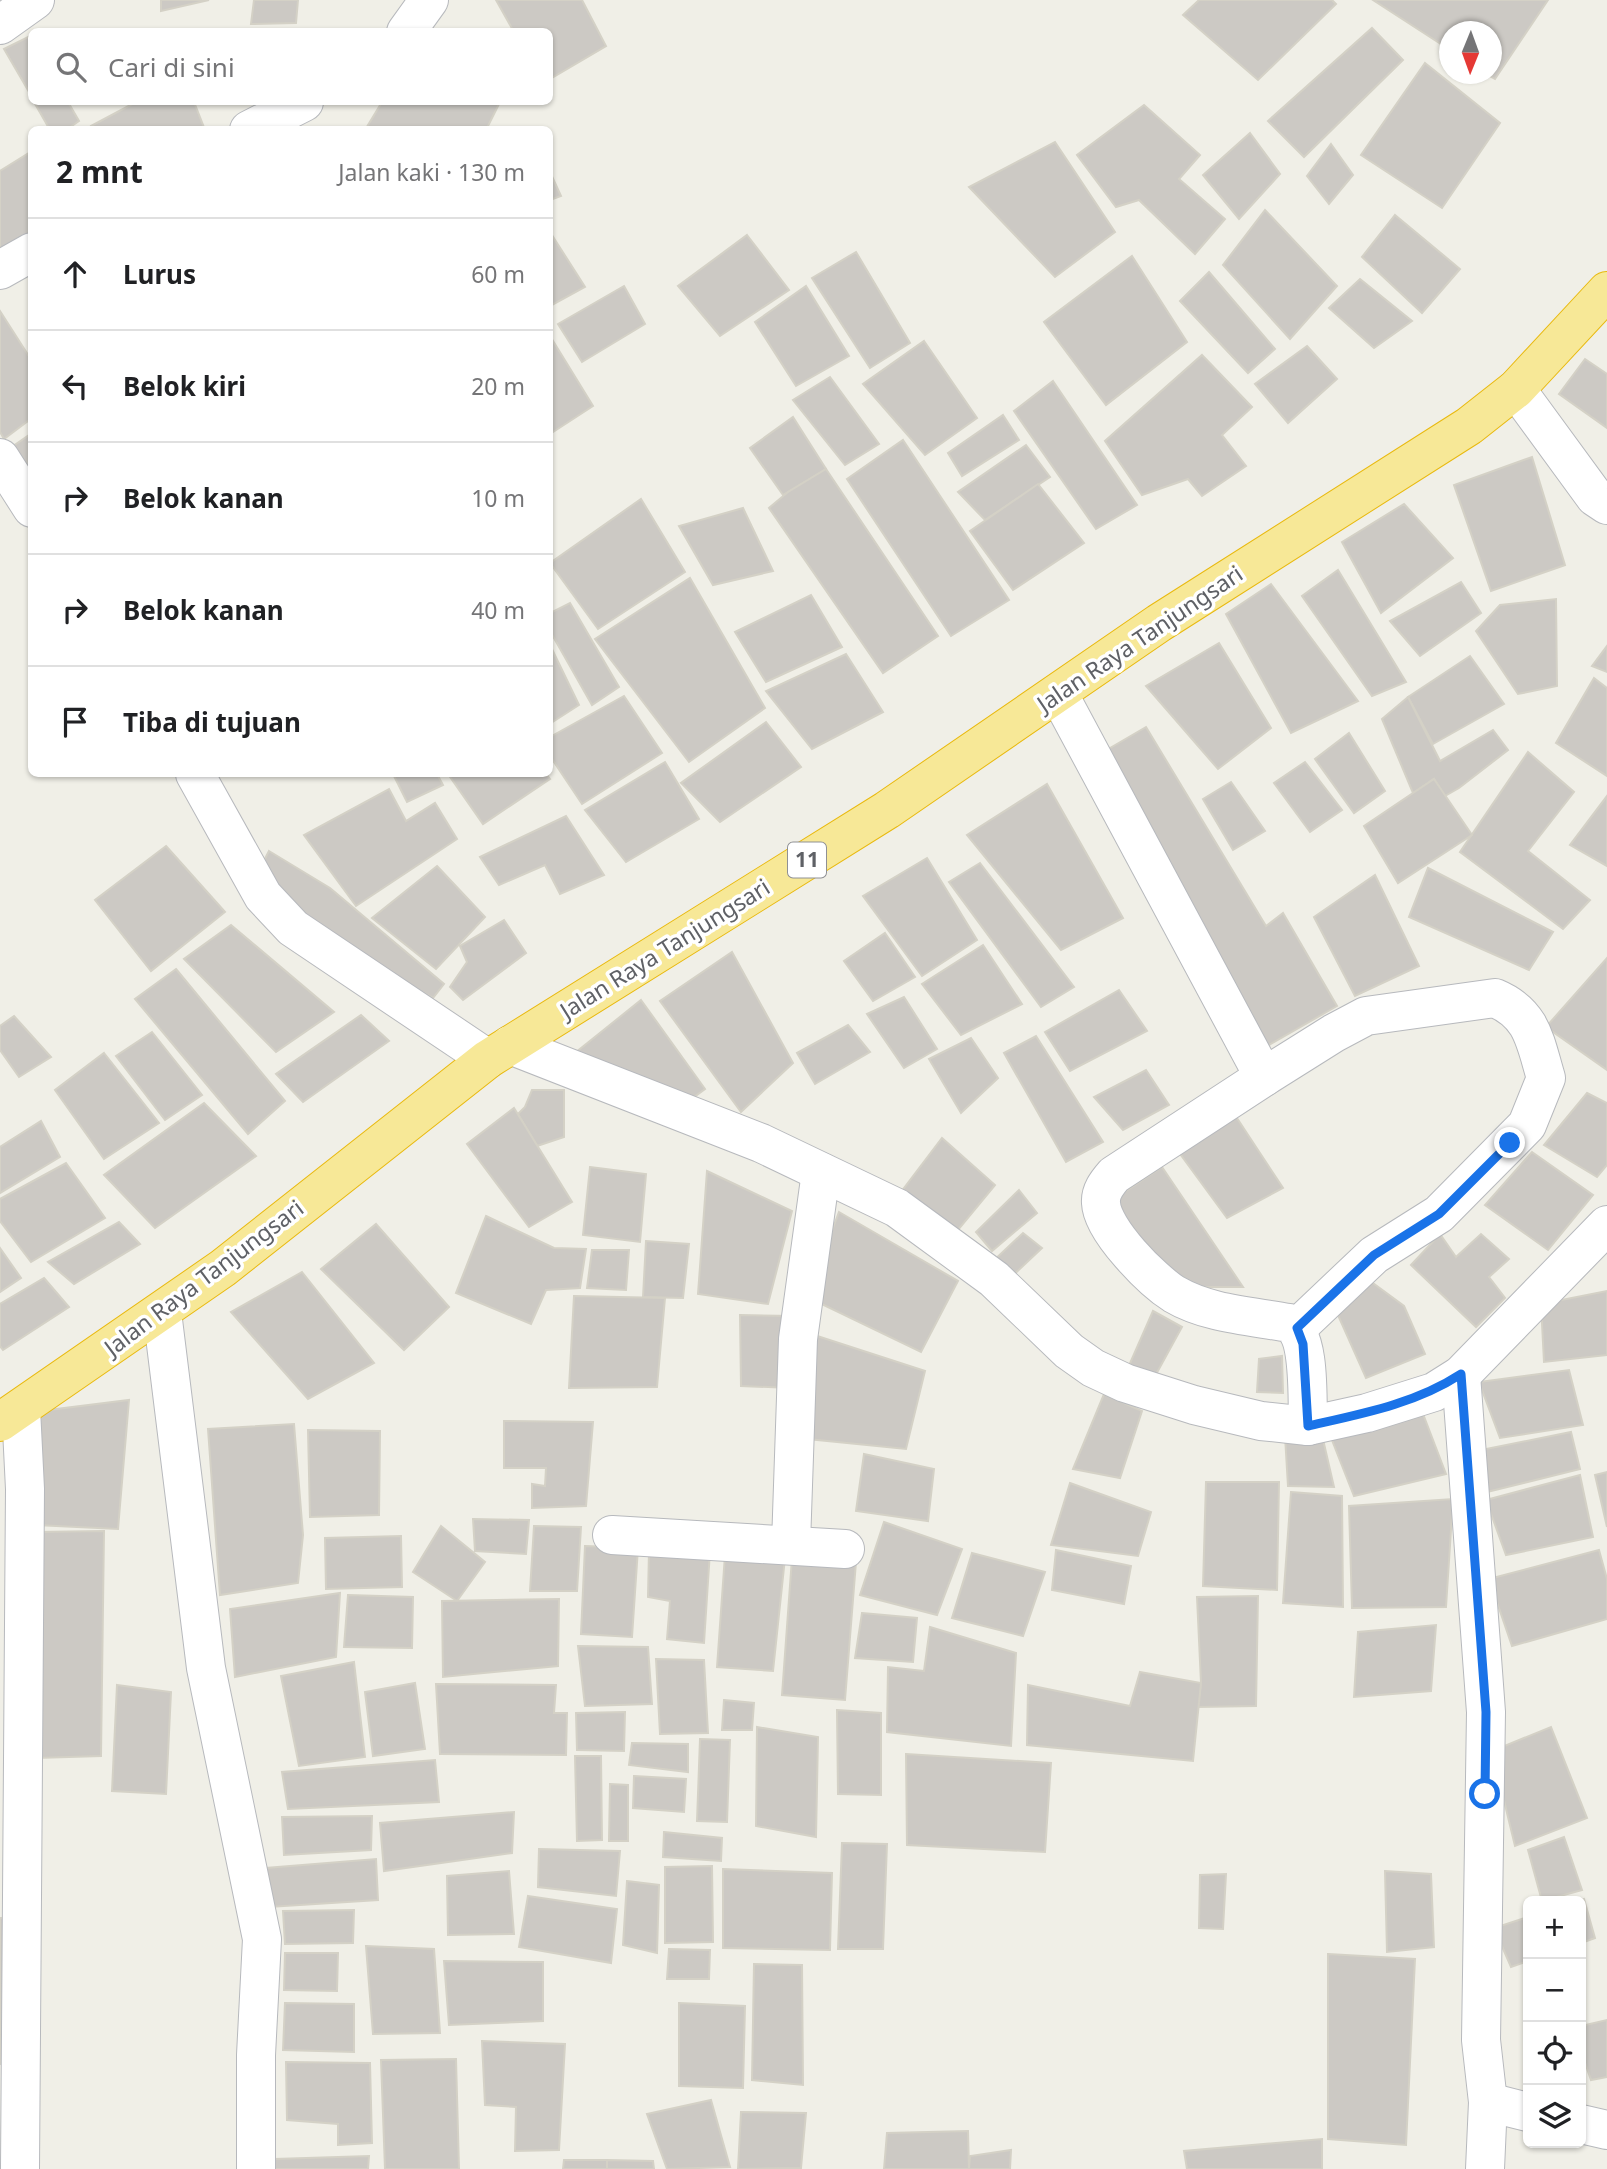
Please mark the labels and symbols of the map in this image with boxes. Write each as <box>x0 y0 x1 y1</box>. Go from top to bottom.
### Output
north arrow <box>1439 21 1502 84</box>
street label: Jalan Raya Tanjungsari <box>1029 557 1249 720</box>
road number: 11 <box>788 842 826 878</box>
street label: Jalan Raya Tanjungsari <box>552 870 776 1027</box>
route end <box>1494 1127 1525 1158</box>
street label: Jalan Raya Tanjungsari <box>96 1192 310 1364</box>
route start <box>1469 1778 1500 1809</box>

